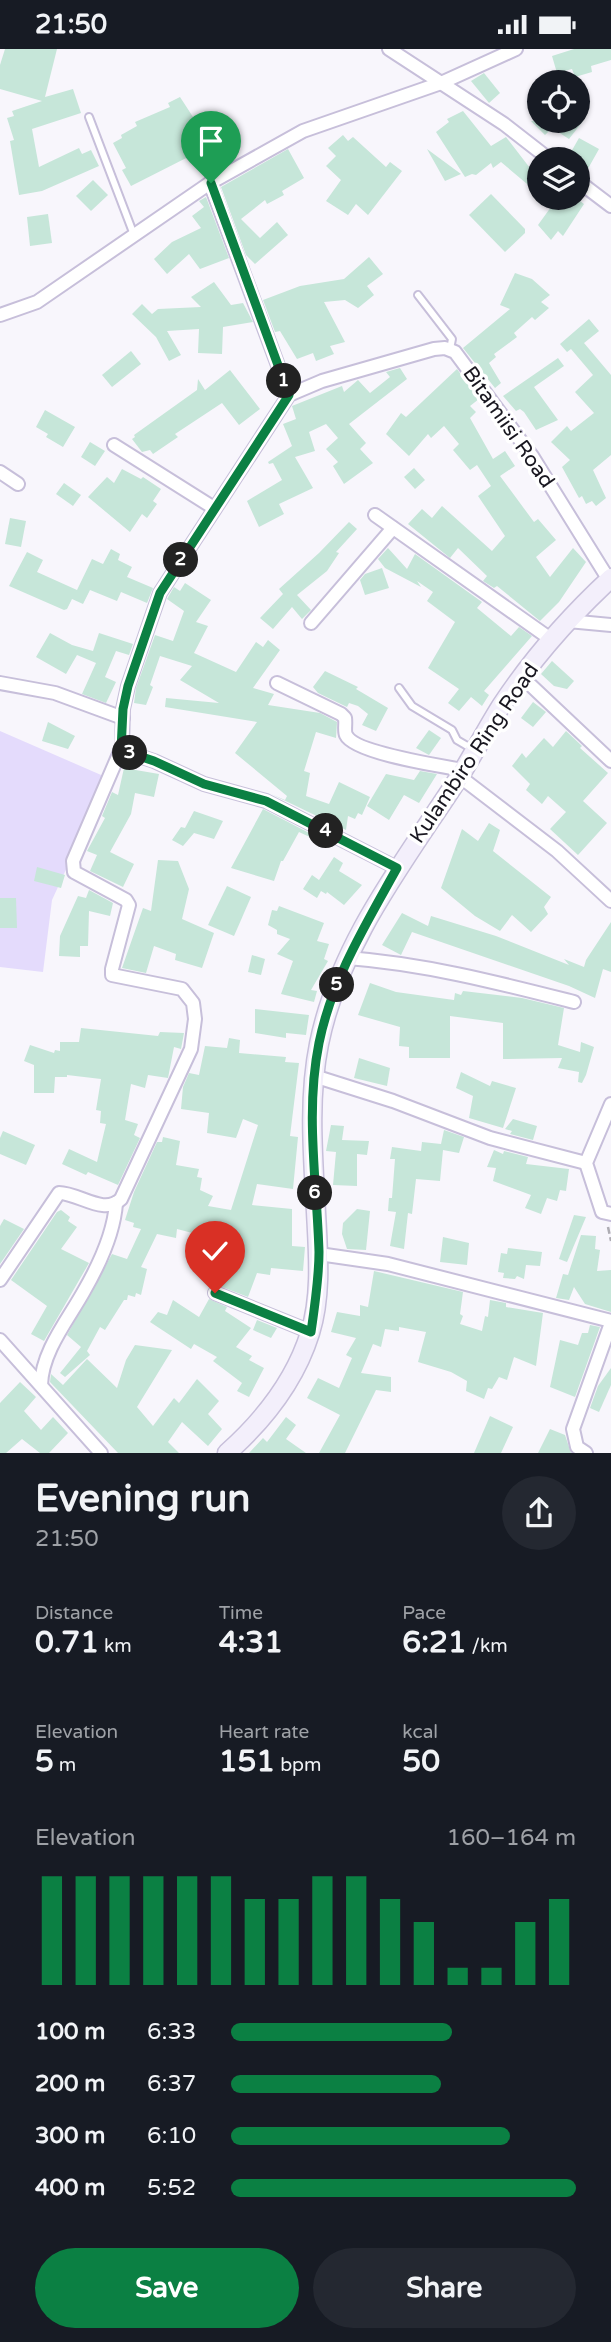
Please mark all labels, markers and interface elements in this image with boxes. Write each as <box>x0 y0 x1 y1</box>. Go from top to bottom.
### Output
text: 21:50 <box>35 9 107 40</box>
map controls <box>527 70 590 210</box>
button: locate <box>527 70 590 133</box>
pin <box>181 111 241 183</box>
icon: arrive <box>192 122 230 160</box>
button: layers <box>527 147 590 210</box>
street label: Bitamiisi Road <box>457 362 560 493</box>
pin: 1 <box>266 363 302 399</box>
text: 1 <box>278 369 289 391</box>
pin: 2 <box>164 543 198 577</box>
text: 2 <box>175 548 186 570</box>
street label: Kulambiro Ring Road <box>405 658 544 848</box>
pin: 3 <box>113 735 148 771</box>
text: 3 <box>124 741 135 763</box>
pin: 4 <box>308 813 344 849</box>
text: 4 <box>320 819 331 841</box>
pin: 5 <box>320 967 354 1003</box>
text: 5 <box>331 973 342 995</box>
pin: 6 <box>298 1175 332 1211</box>
text: 6 <box>309 1181 320 1203</box>
pin <box>185 1221 245 1293</box>
icon: check <box>196 1232 234 1270</box>
text: Evening run <box>35 1476 250 1522</box>
button: share <box>502 1476 576 1550</box>
text: 21:50 <box>35 1525 99 1553</box>
text: Distance <box>35 1602 113 1624</box>
text: Time <box>219 1602 263 1624</box>
text: Pace <box>402 1602 446 1624</box>
text: 0.71 <box>35 1624 99 1661</box>
text: 4:31 <box>219 1624 283 1661</box>
text: 6:21 <box>402 1624 467 1661</box>
text: km <box>99 1635 132 1657</box>
text: /km <box>467 1635 508 1657</box>
text: Elevation <box>35 1721 118 1743</box>
text: Heart rate <box>219 1721 309 1743</box>
text: kcal <box>402 1721 438 1743</box>
text: 5 <box>35 1743 54 1780</box>
text: 151 <box>219 1743 275 1780</box>
text: 50 <box>402 1743 440 1780</box>
text: m <box>54 1754 76 1776</box>
text: bpm <box>275 1754 322 1776</box>
text: Elevation <box>35 1824 136 1852</box>
text: 160–164 m <box>447 1824 576 1852</box>
text: 100 m <box>35 2018 105 2046</box>
text: 6:33 <box>147 2018 196 2046</box>
text: 200 m <box>35 2070 105 2098</box>
text: 6:37 <box>147 2070 196 2098</box>
text: 300 m <box>35 2122 105 2150</box>
text: 6:10 <box>147 2122 196 2150</box>
text: 400 m <box>35 2174 105 2202</box>
text: 5:52 <box>147 2174 196 2202</box>
button: Save <box>35 2248 299 2328</box>
button: Share <box>313 2248 576 2328</box>

